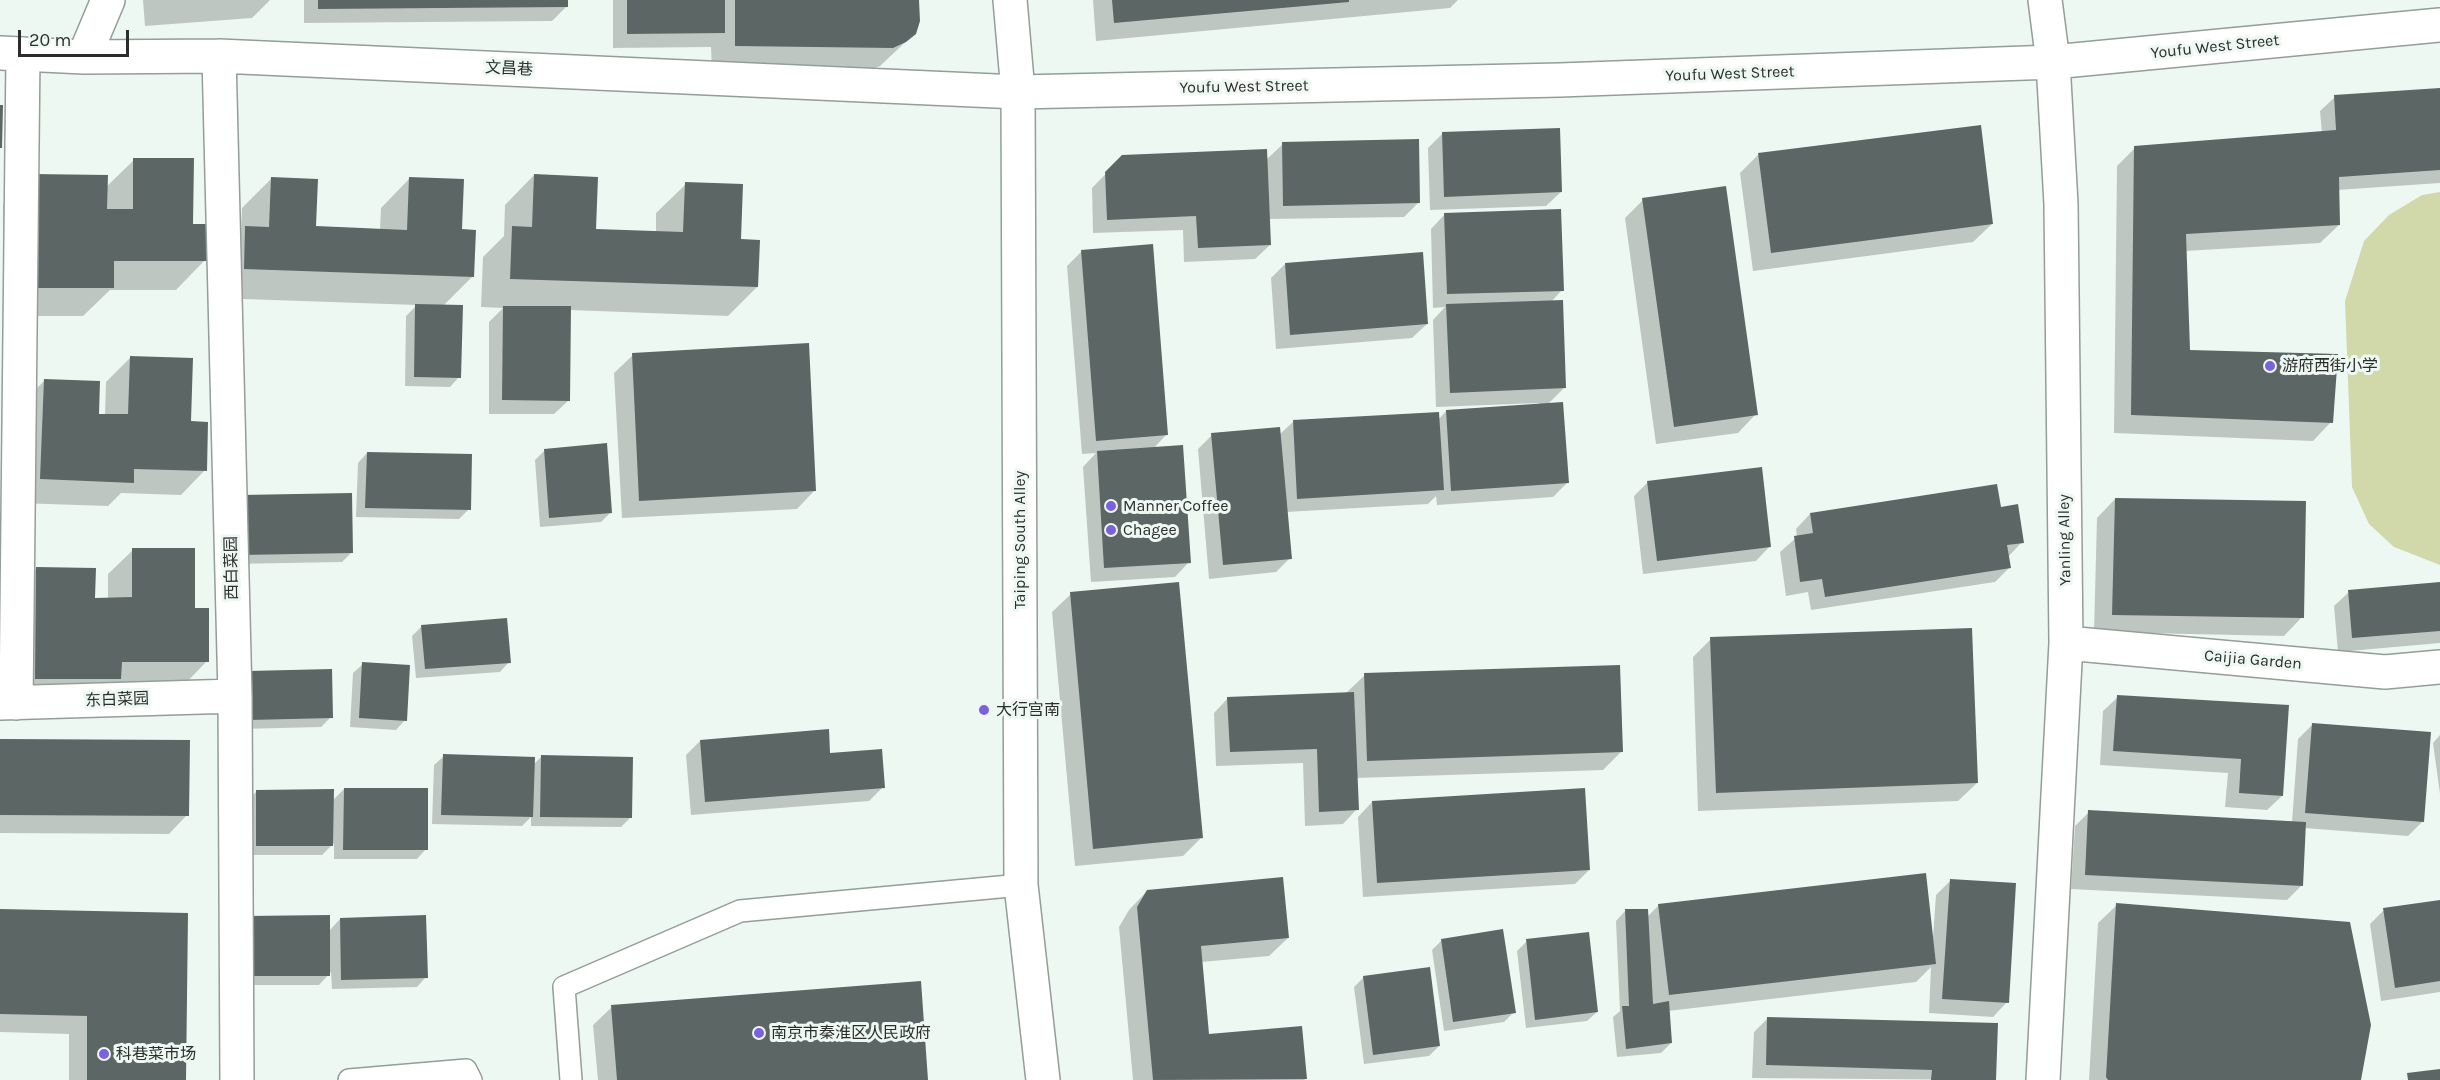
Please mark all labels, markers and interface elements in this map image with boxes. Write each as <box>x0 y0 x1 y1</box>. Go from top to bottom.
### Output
scale bar <box>21 18 132 56</box>
text: 20 m <box>29 29 71 51</box>
street label: Youfu West Street <box>2150 31 2280 63</box>
street label: 文昌巷 <box>485 58 533 80</box>
street label: Youfu West Street <box>1665 62 1795 86</box>
street label: Youfu West Street <box>1179 76 1309 98</box>
place label: 游府西街小学 <box>2282 356 2378 376</box>
marker: 游府西街小学 <box>2263 359 2277 373</box>
street label: Taiping South Alley <box>1010 471 1030 609</box>
street label: Yanling Alley <box>2055 494 2075 586</box>
place label: Manner Coffee <box>1123 496 1228 516</box>
marker: Manner Coffee <box>1104 499 1118 513</box>
place label: Chagee <box>1123 520 1177 540</box>
marker: Chagee <box>1104 523 1118 537</box>
street label: 西白菜园 <box>222 536 242 600</box>
street label: Caijia Garden <box>2203 646 2303 674</box>
street label: 东白菜园 <box>85 689 149 711</box>
place label: 大行宫南 <box>996 700 1060 720</box>
marker: 大行宫南 <box>977 703 991 717</box>
place label: 南京市秦淮区人民政府 <box>771 1023 931 1043</box>
marker: 南京市秦淮区人民政府 <box>752 1026 766 1040</box>
place label: 科巷菜市场 <box>116 1044 196 1064</box>
marker: 科巷菜市场 <box>97 1047 111 1061</box>

